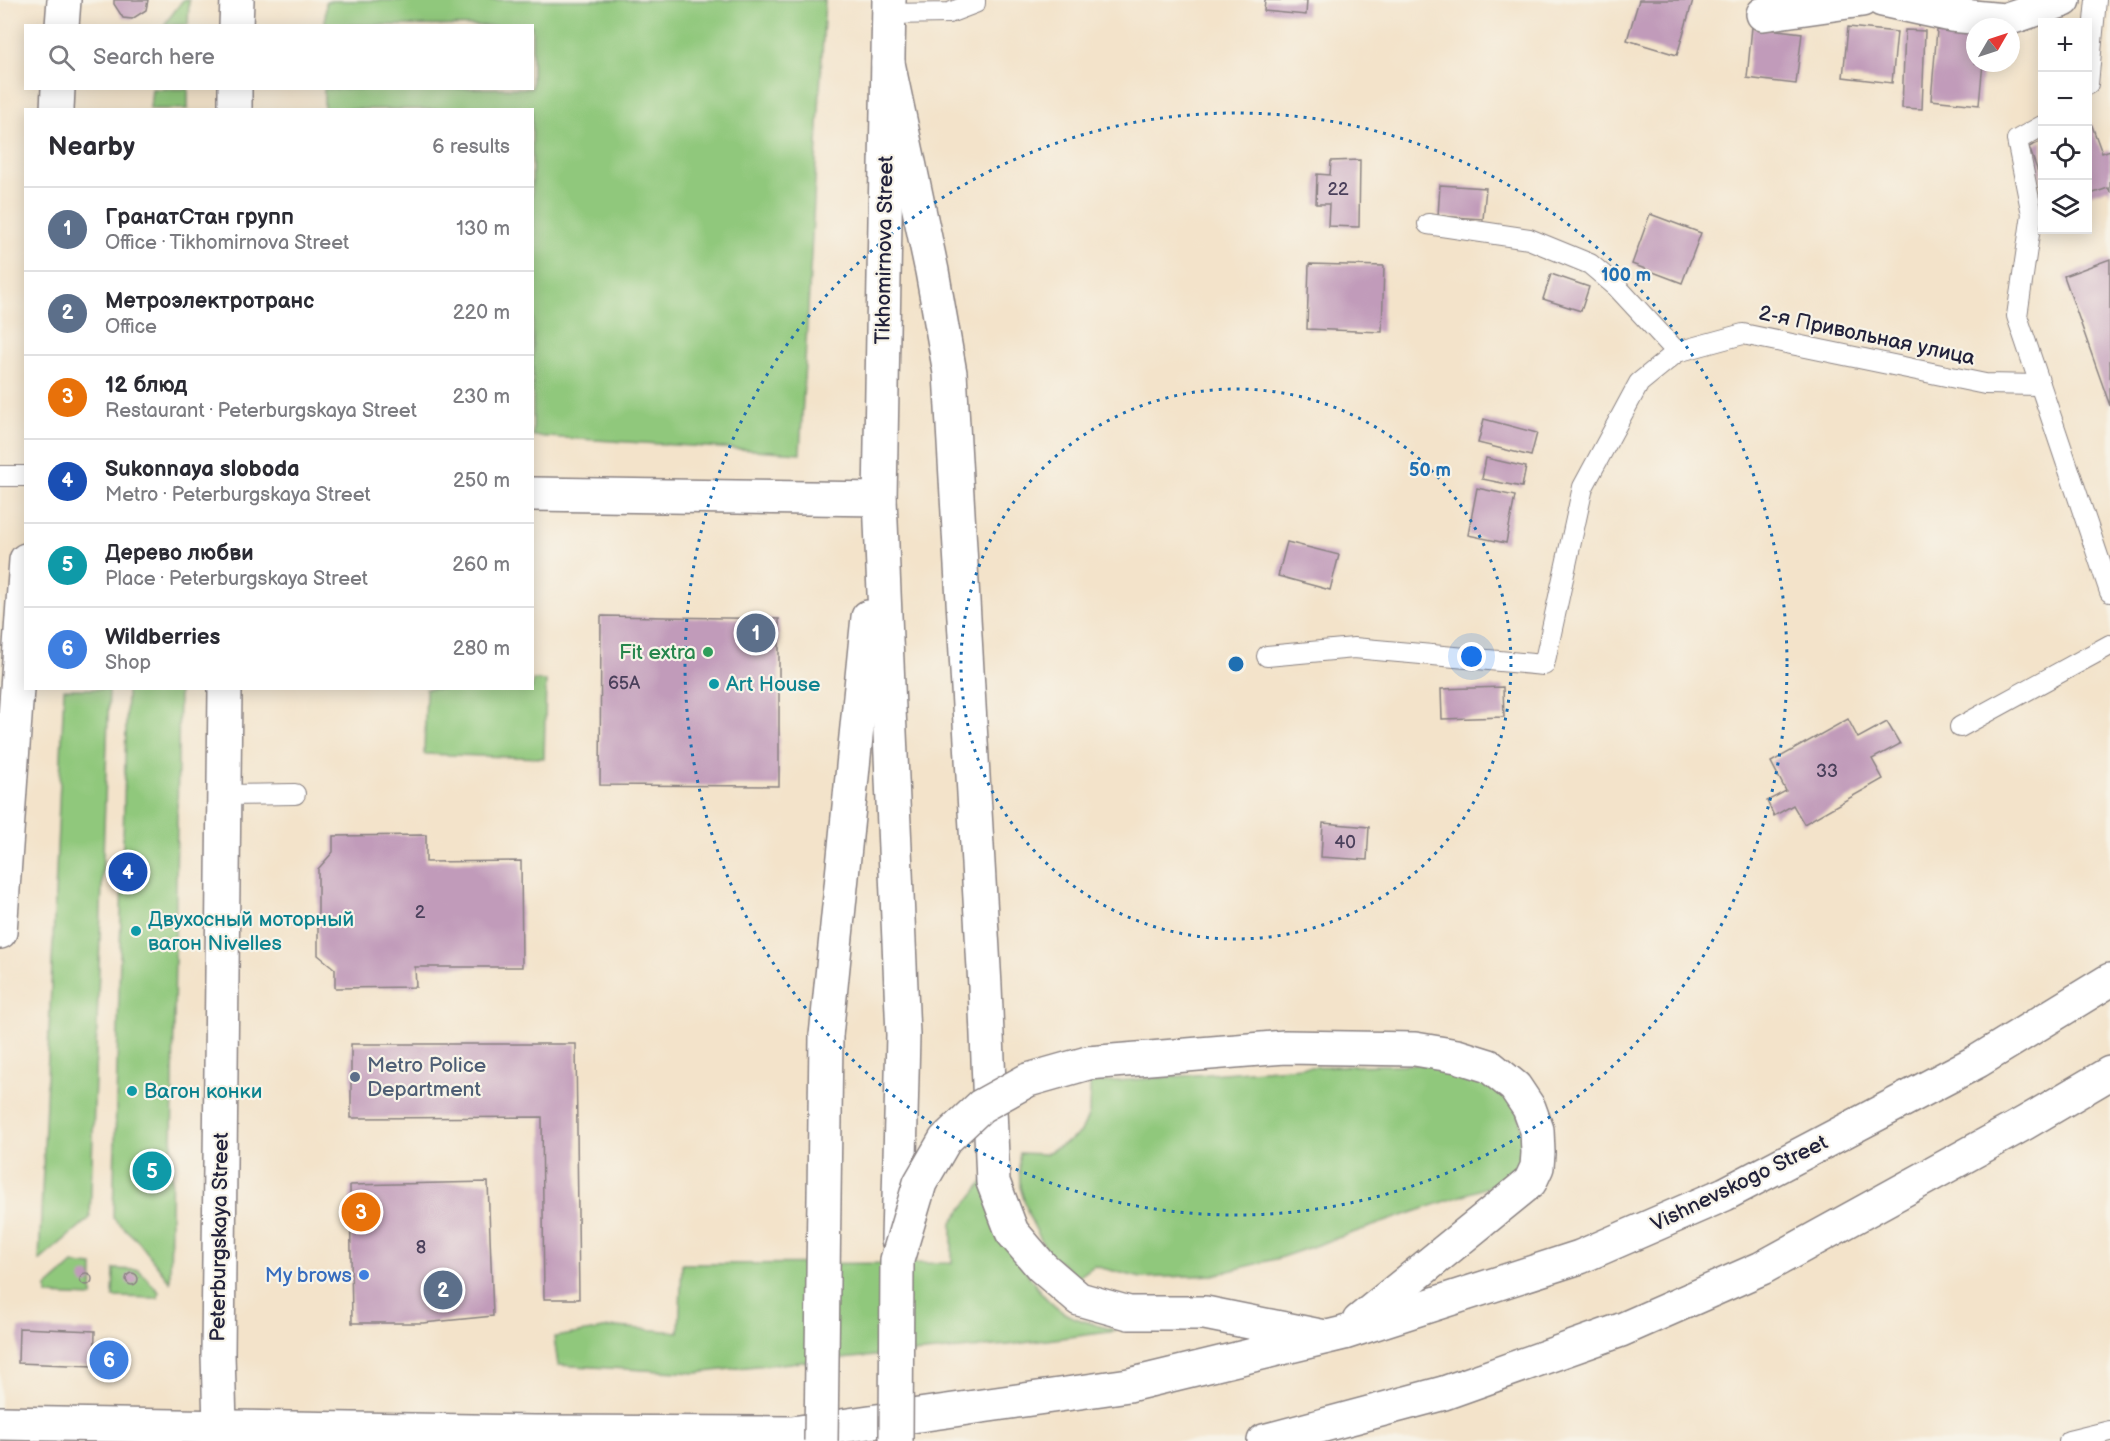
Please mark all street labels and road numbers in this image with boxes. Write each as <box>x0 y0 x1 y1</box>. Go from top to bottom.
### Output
street label: Tikhomirnova Street <box>870 155 899 345</box>
street label: 2-я Привольная улица <box>1756 300 1978 371</box>
street label: Vishnevskogo Street <box>1647 1130 1832 1237</box>
street label: Peterburgskaya Street <box>205 1132 234 1342</box>

